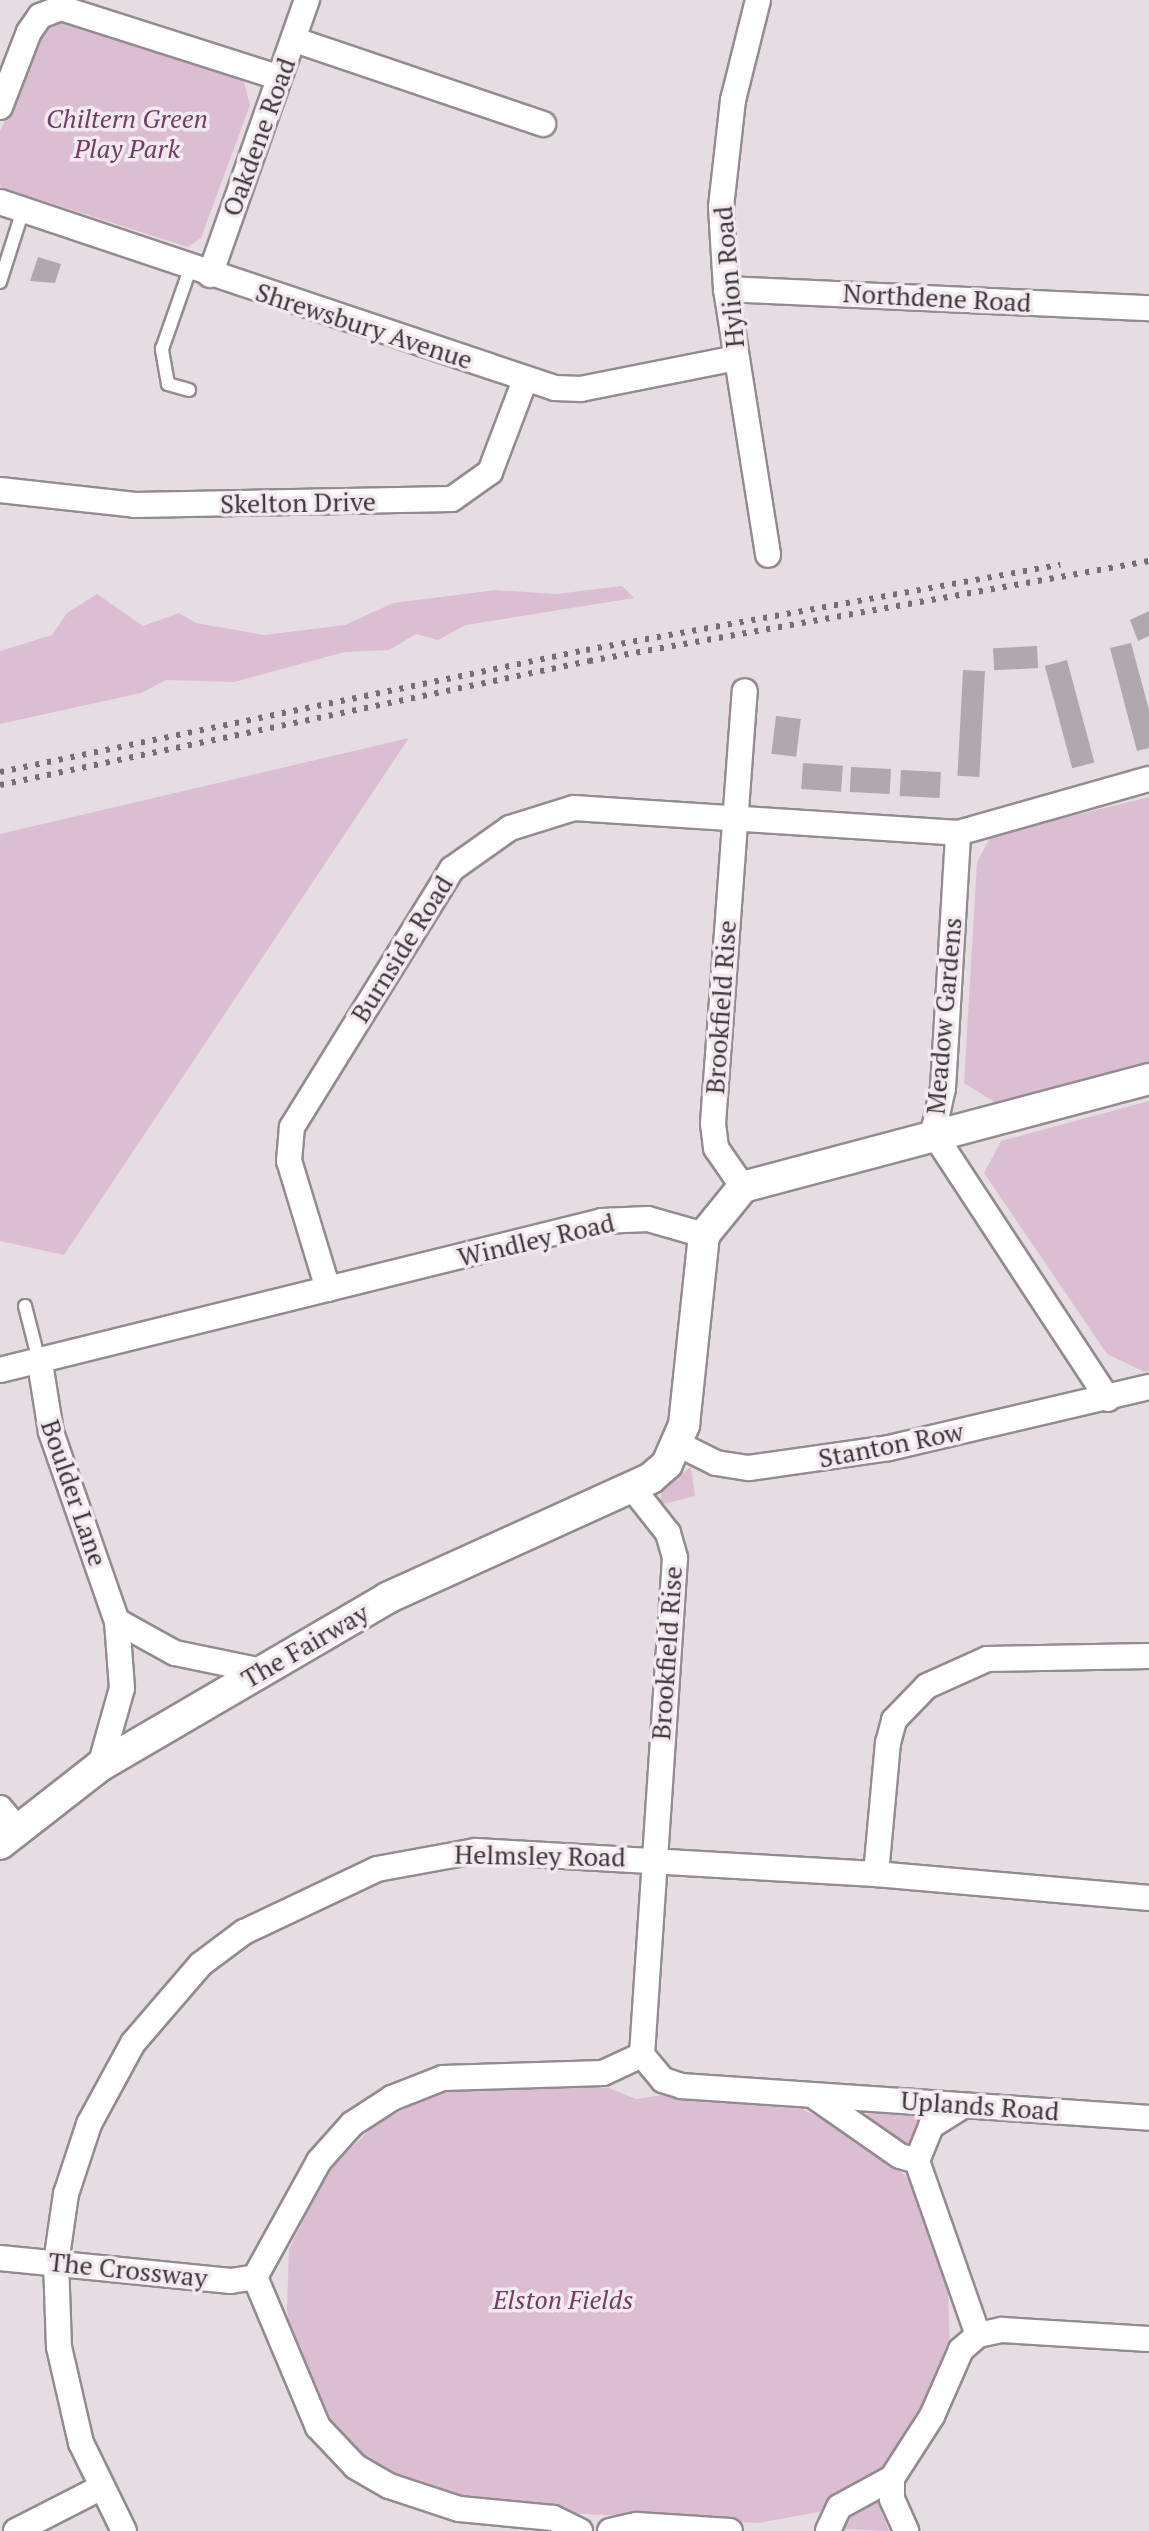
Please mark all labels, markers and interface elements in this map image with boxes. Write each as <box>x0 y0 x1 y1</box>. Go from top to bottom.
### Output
street label: Oakdene Road <box>216 54 302 220</box>
park label: Chiltern Green Play Park <box>46 103 208 164</box>
street label: Hylion Road <box>707 205 751 349</box>
street label: Shrewsbury Avenue <box>251 276 477 376</box>
street label: Northdene Road <box>842 277 1032 319</box>
street label: Skelton Drive <box>220 486 376 520</box>
street label: Burnside Road <box>344 870 460 1028</box>
street label: Meadow Gardens <box>920 916 968 1116</box>
street label: Brookfield Rise <box>699 919 743 1095</box>
street label: Windley Road <box>455 1207 617 1273</box>
street label: Boulder Lane <box>34 1416 114 1570</box>
street label: Stanton Row <box>816 1416 966 1474</box>
street label: Brookfield Rise <box>645 1565 689 1741</box>
street label: The Fairway <box>236 1597 374 1695</box>
street label: Helmsley Road <box>454 1839 626 1873</box>
street label: Uplands Road <box>900 2085 1060 2127</box>
street label: The Crossway <box>47 2246 209 2294</box>
park label: Elston Fields <box>493 2284 633 2316</box>

